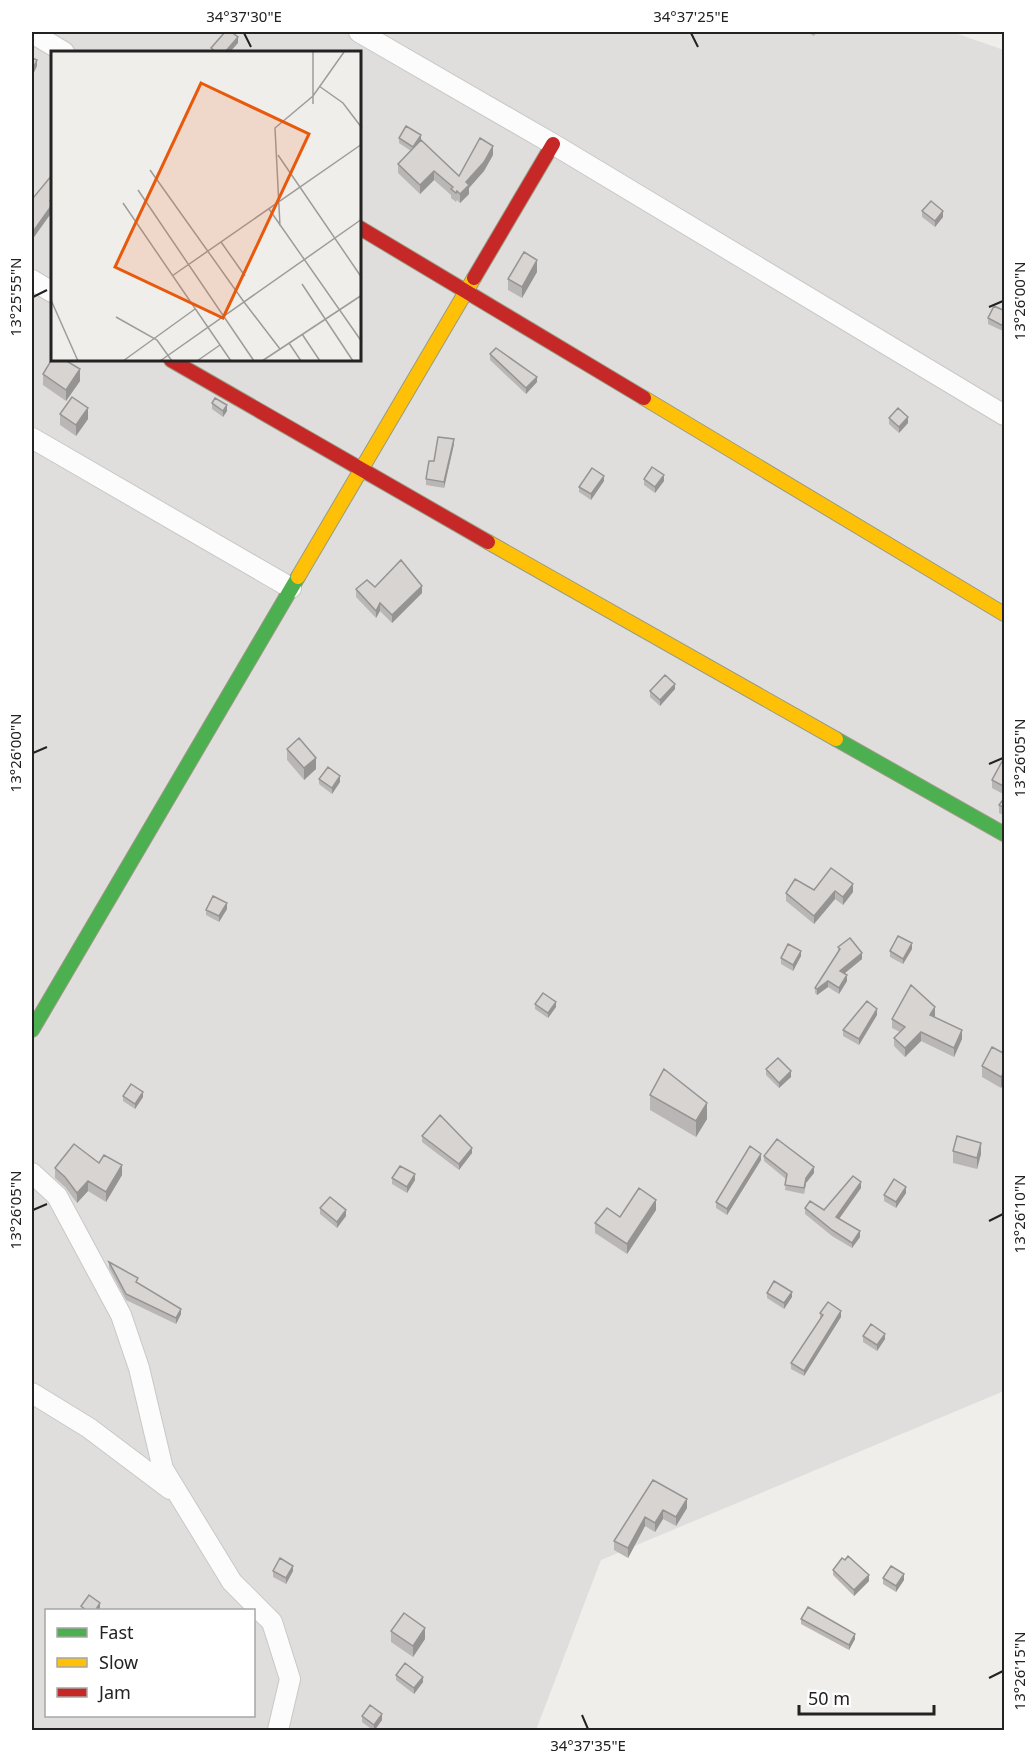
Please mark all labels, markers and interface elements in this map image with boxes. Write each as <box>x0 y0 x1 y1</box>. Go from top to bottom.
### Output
text: 34°37'30"E <box>206 6 282 26</box>
text: 34°37'25"E <box>653 6 729 26</box>
inset map <box>51 51 362 362</box>
text: 13°25'55"N <box>5 258 25 336</box>
text: 13°26'00"N <box>1009 262 1029 340</box>
text: 13°26'00"N <box>5 714 25 792</box>
text: 13°26'05"N <box>1009 719 1029 797</box>
text: 13°26'05"N <box>5 1171 25 1249</box>
text: 13°26'10"N <box>1009 1175 1029 1253</box>
legend <box>45 1609 255 1717</box>
text: Fast <box>99 1620 134 1644</box>
text: 13°26'15"N <box>1009 1632 1029 1710</box>
text: Slow <box>99 1650 138 1674</box>
scale bar <box>799 1678 934 1716</box>
text: Jam <box>97 1680 131 1704</box>
text: 50 m <box>808 1686 850 1710</box>
text: 34°37'35"E <box>550 1735 626 1755</box>

